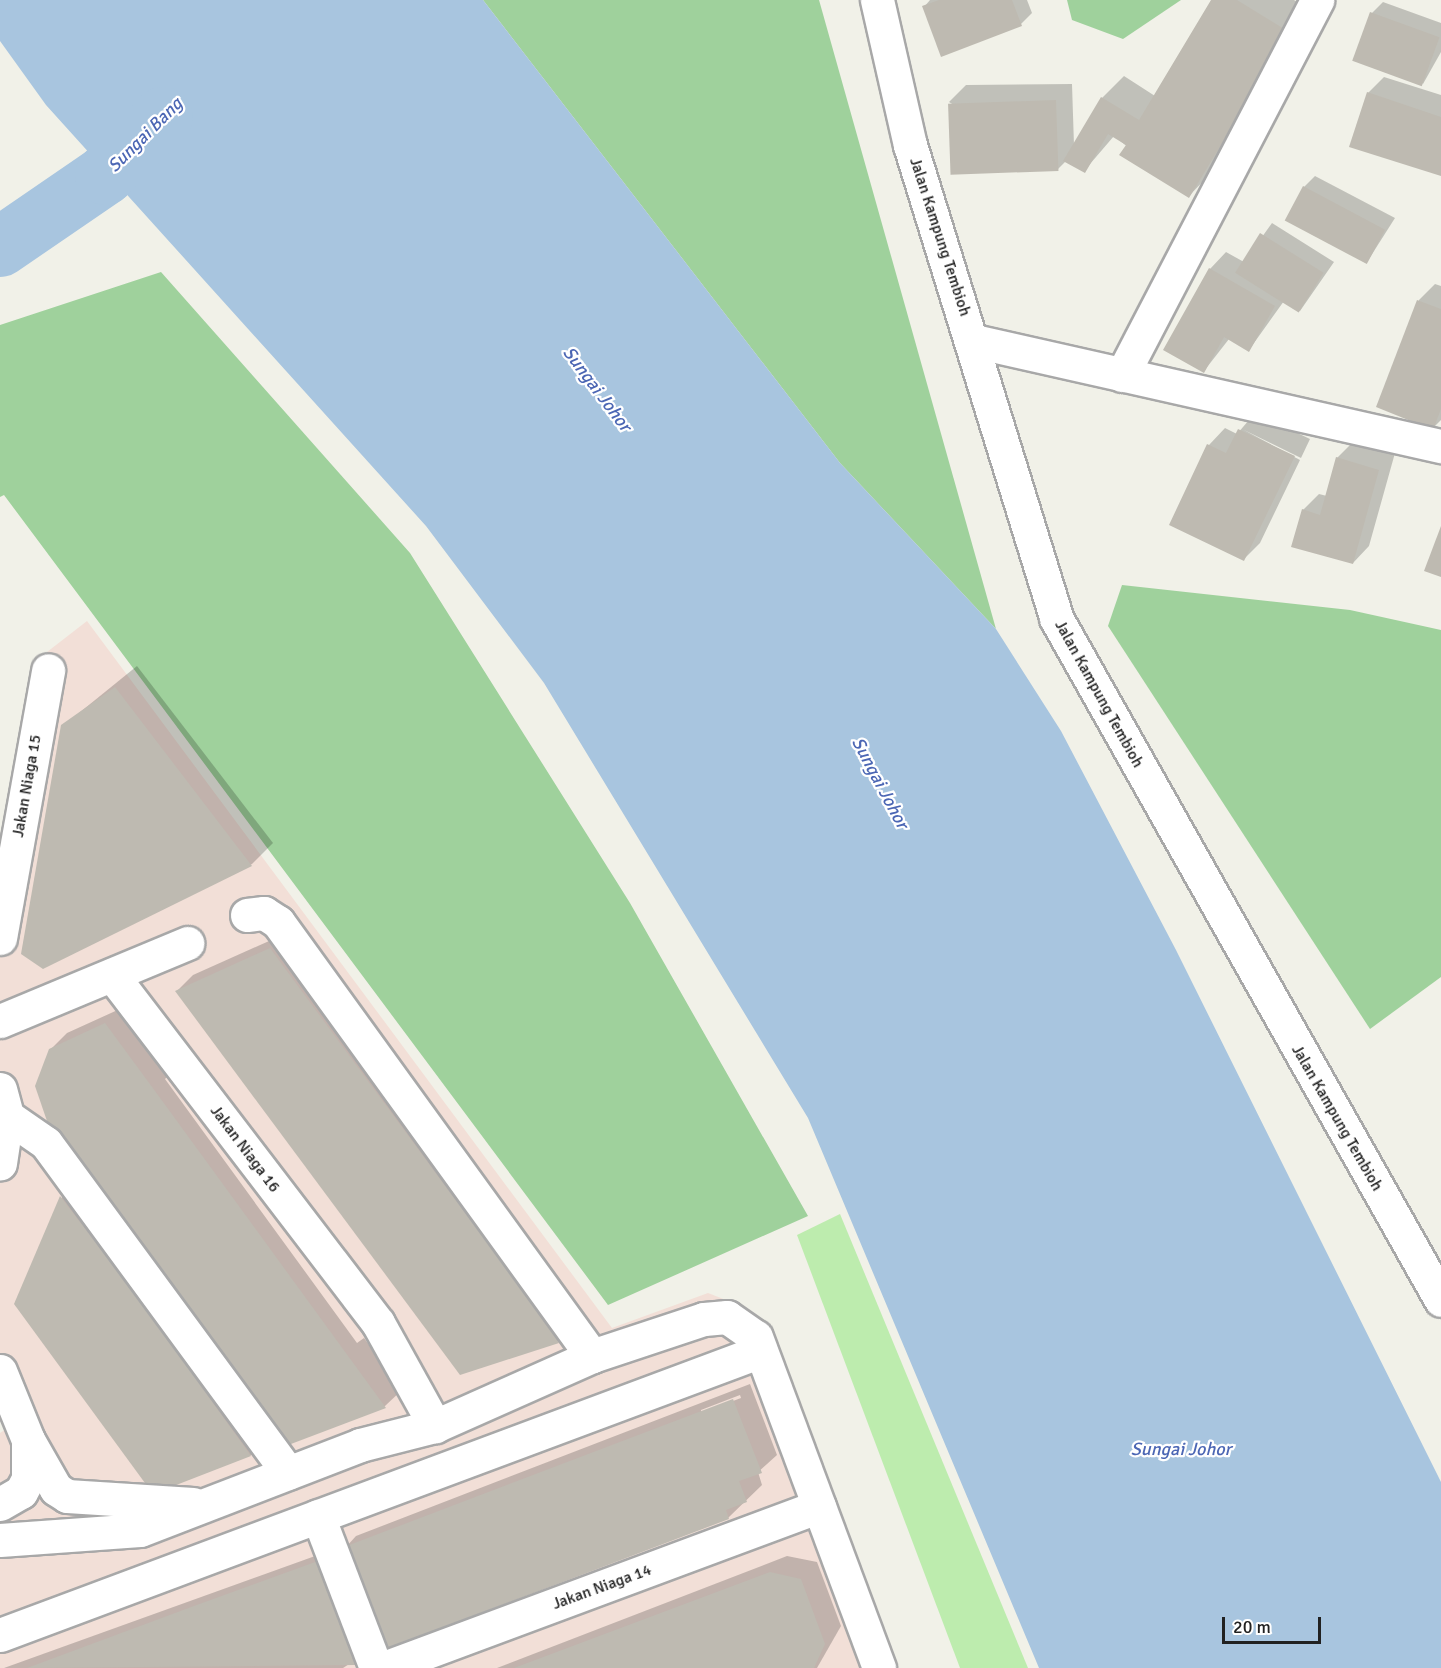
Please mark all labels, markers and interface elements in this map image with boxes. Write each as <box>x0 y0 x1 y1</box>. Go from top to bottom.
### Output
water label: Sungai Bang <box>103 93 187 177</box>
street label: Jalan Kampung Tembioh <box>905 155 975 319</box>
water label: Sungai Johor <box>558 342 636 436</box>
street label: Jalan Kampung Tembioh <box>1051 617 1147 771</box>
street label: Jakan Niaga 15 <box>9 733 45 839</box>
water label: Sungai Johor <box>847 734 913 832</box>
street label: Jalan Kampung Tembioh <box>1287 1042 1387 1194</box>
street label: Jakan Niaga 16 <box>206 1102 284 1196</box>
water label: Sungai Johor <box>1131 1438 1231 1460</box>
street label: Jakan Niaga 14 <box>550 1560 654 1614</box>
scale bar <box>1225 1605 1324 1643</box>
text: 20 m <box>1233 1616 1271 1638</box>

